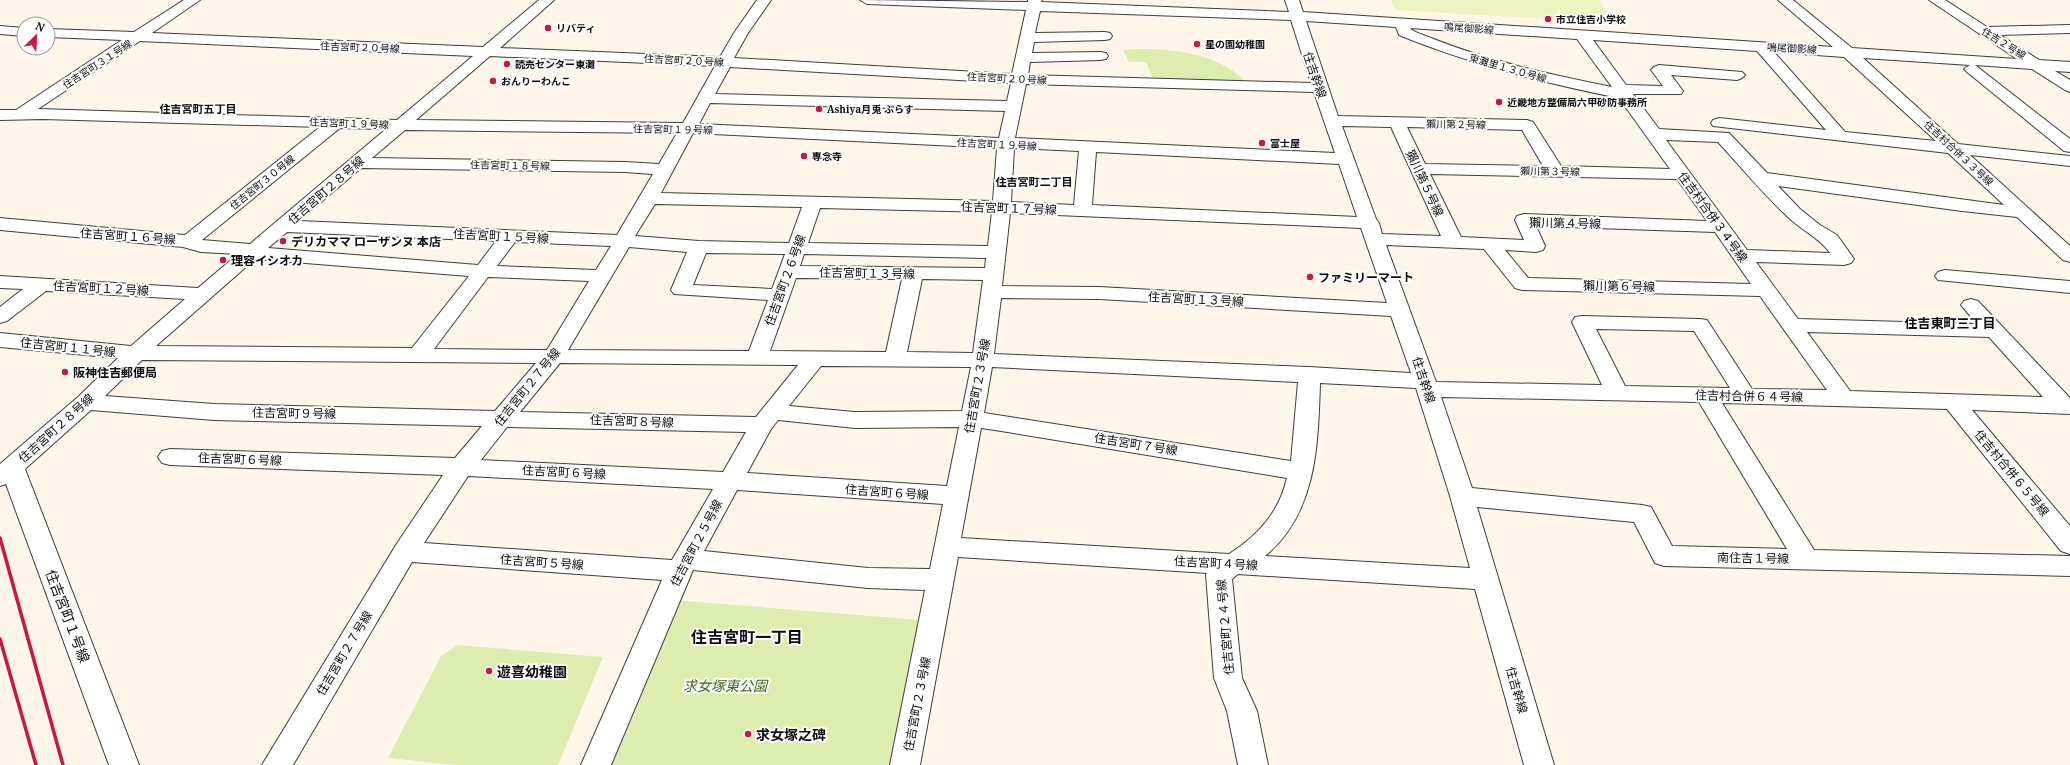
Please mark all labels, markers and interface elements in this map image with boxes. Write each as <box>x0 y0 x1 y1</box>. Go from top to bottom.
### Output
place label: 市立住吉小学校 <box>1556 12 1626 26</box>
marker: 市立住吉小学校 <box>1543 14 1553 24</box>
north arrow <box>16 16 56 56</box>
text: N <box>33 18 48 35</box>
street label: 鳴尾御影線 <box>1444 19 1494 37</box>
place label: リバティ <box>556 21 595 35</box>
marker: リバティ <box>543 23 553 33</box>
street label: 住吉２号線 <box>1979 24 2029 62</box>
street label: 住吉宮町３１号線 <box>60 36 134 92</box>
place label: 星の園幼稚園 <box>1205 37 1265 51</box>
street label: 住吉宮町２０号線 <box>320 39 400 55</box>
marker: 星の園幼稚園 <box>1192 39 1202 49</box>
street label: 鳴尾御影線 <box>1767 40 1817 56</box>
street label: 住吉幹線 <box>1299 50 1331 100</box>
street label: 東灘里１３０号線 <box>1468 50 1548 86</box>
street label: 住吉宮町２０号線 <box>644 51 724 69</box>
place label: 読売センター東灘 <box>515 57 595 71</box>
marker: 読売センター東灘 <box>502 59 512 69</box>
street label: 住吉宮町２０号線 <box>967 69 1047 87</box>
place label: おんりーわんこ <box>501 74 571 88</box>
marker: おんりーわんこ <box>488 76 498 86</box>
place label: 近畿地方整備局六甲砂防事務所 <box>1507 95 1647 109</box>
marker: 近畿地方整備局六甲砂防事務所 <box>1494 97 1504 107</box>
district label: 住吉宮町五丁目 <box>160 101 237 116</box>
place label: Ashiya月兎 ぷらす <box>827 102 914 116</box>
marker: Ashiya月兎 ぷらす <box>814 104 824 114</box>
street label: 住吉宮町１９号線 <box>309 115 389 131</box>
street label: 獺川第２号線 <box>1426 116 1486 132</box>
street label: 住吉村合併３３号線 <box>1921 117 1997 189</box>
street label: 住吉宮町１９号線 <box>633 121 713 137</box>
street label: 住吉宮町１９号線 <box>957 135 1037 153</box>
place label: 富士屋 <box>1270 136 1300 150</box>
marker: 富士屋 <box>1257 138 1267 148</box>
street label: 獺川第５号線 <box>1402 147 1448 219</box>
place label: 専念寺 <box>812 149 842 163</box>
street label: 住吉宮町３０号線 <box>227 151 297 213</box>
marker: 専念寺 <box>799 151 809 161</box>
street label: 住吉宮町２８号線 <box>284 152 368 228</box>
street label: 住吉宮町１８号線 <box>470 157 550 173</box>
street label: 獺川第３号線 <box>1520 163 1580 179</box>
street label: 住吉村合併３４号線 <box>1674 168 1752 266</box>
district label: 住吉宮町二丁目 <box>996 174 1073 189</box>
street label: 住吉宮町１７号線 <box>961 198 1057 218</box>
street label: 獺川第４号線 <box>1529 214 1601 232</box>
street label: 住吉宮町１６号線 <box>80 224 176 248</box>
street label: 住吉宮町１５号線 <box>453 225 549 247</box>
street label: 住吉宮町２６号線 <box>761 232 809 328</box>
place label: デリカママ ローザンヌ 本店 <box>291 233 441 250</box>
marker: デリカママ ローザンヌ 本店 <box>278 236 288 246</box>
place label: 理容イシオカ <box>231 252 303 269</box>
marker: 理容イシオカ <box>218 255 228 265</box>
street label: 住吉宮町１３号線 <box>819 264 915 282</box>
place label: ファミリーマート <box>1318 269 1414 286</box>
marker: ファミリーマート <box>1305 272 1315 282</box>
street label: 住吉宮町１２号線 <box>53 277 149 299</box>
street label: 獺川第６号線 <box>1583 277 1655 295</box>
street label: 住吉宮町１３号線 <box>1148 288 1244 310</box>
district label: 住吉東町三丁目 <box>1904 314 1996 332</box>
street label: 住吉宮町１１号線 <box>19 334 117 360</box>
street label: 住吉宮町２３号線 <box>960 337 994 435</box>
street label: 住吉宮町２７号線 <box>490 344 564 430</box>
street label: 住吉幹線 <box>1408 355 1440 405</box>
place label: 阪神住吉郵便局 <box>73 364 157 381</box>
marker: 阪神住吉郵便局 <box>60 367 70 377</box>
street label: 住吉村合併６４号線 <box>1695 387 1803 405</box>
street label: 住吉宮町２８号線 <box>15 390 97 466</box>
street label: 住吉宮町９号線 <box>252 404 336 422</box>
street label: 住吉宮町８号線 <box>590 411 674 431</box>
street label: 住吉村合併６５号線 <box>1971 426 2053 520</box>
street label: 住吉宮町７号線 <box>1093 429 1179 459</box>
street label: 住吉宮町６号線 <box>198 449 282 469</box>
street label: 住吉宮町６号線 <box>522 461 606 483</box>
street label: 住吉宮町６号線 <box>845 481 929 503</box>
street label: 住吉宮町２５号線 <box>666 497 726 589</box>
street label: 南住吉１号線 <box>1717 549 1789 567</box>
street label: 住吉宮町５号線 <box>500 551 584 573</box>
street label: 住吉宮町４号線 <box>1174 552 1258 574</box>
street label: 住吉宮町１号線 <box>42 567 94 665</box>
street label: 住吉宮町２４号線 <box>1212 578 1238 676</box>
street label: 住吉宮町２７号線 <box>312 607 376 699</box>
district label: 住吉宮町一丁目 <box>690 626 803 648</box>
street label: 住吉宮町２３号線 <box>899 655 935 753</box>
place label: 遊喜幼稚園 <box>497 662 567 681</box>
street label: 住吉幹線 <box>1502 665 1532 715</box>
marker: 遊喜幼稚園 <box>484 666 494 676</box>
park label: 求女塚東公園 <box>683 676 769 695</box>
place label: 求女塚之碑 <box>756 725 826 744</box>
marker: 求女塚之碑 <box>743 729 753 739</box>

